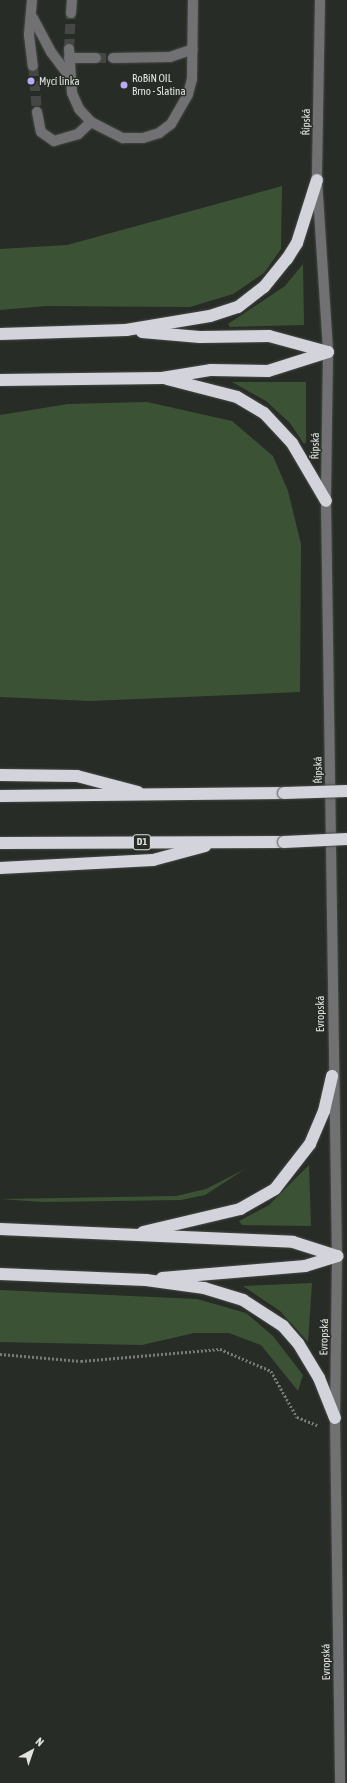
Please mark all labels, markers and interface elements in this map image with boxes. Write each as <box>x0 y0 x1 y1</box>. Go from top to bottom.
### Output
place label: RoBiN OIL Brno - Slatina <box>132 72 186 98</box>
place label: Mycí linka <box>39 74 80 88</box>
marker: Mycí linka <box>26 76 36 86</box>
marker: RoBiN OIL Brno - Slatina <box>119 80 129 90</box>
street label: Řípská <box>299 108 313 136</box>
street label: Řípská <box>308 432 322 460</box>
street label: Řípská <box>311 756 325 784</box>
road number: D1 <box>132 834 152 850</box>
street label: Evropská <box>313 996 327 1032</box>
street label: Evropská <box>317 1319 331 1355</box>
street label: Evropská <box>319 1644 333 1680</box>
north arrow <box>12 1731 52 1771</box>
text: N <box>33 1735 46 1748</box>

